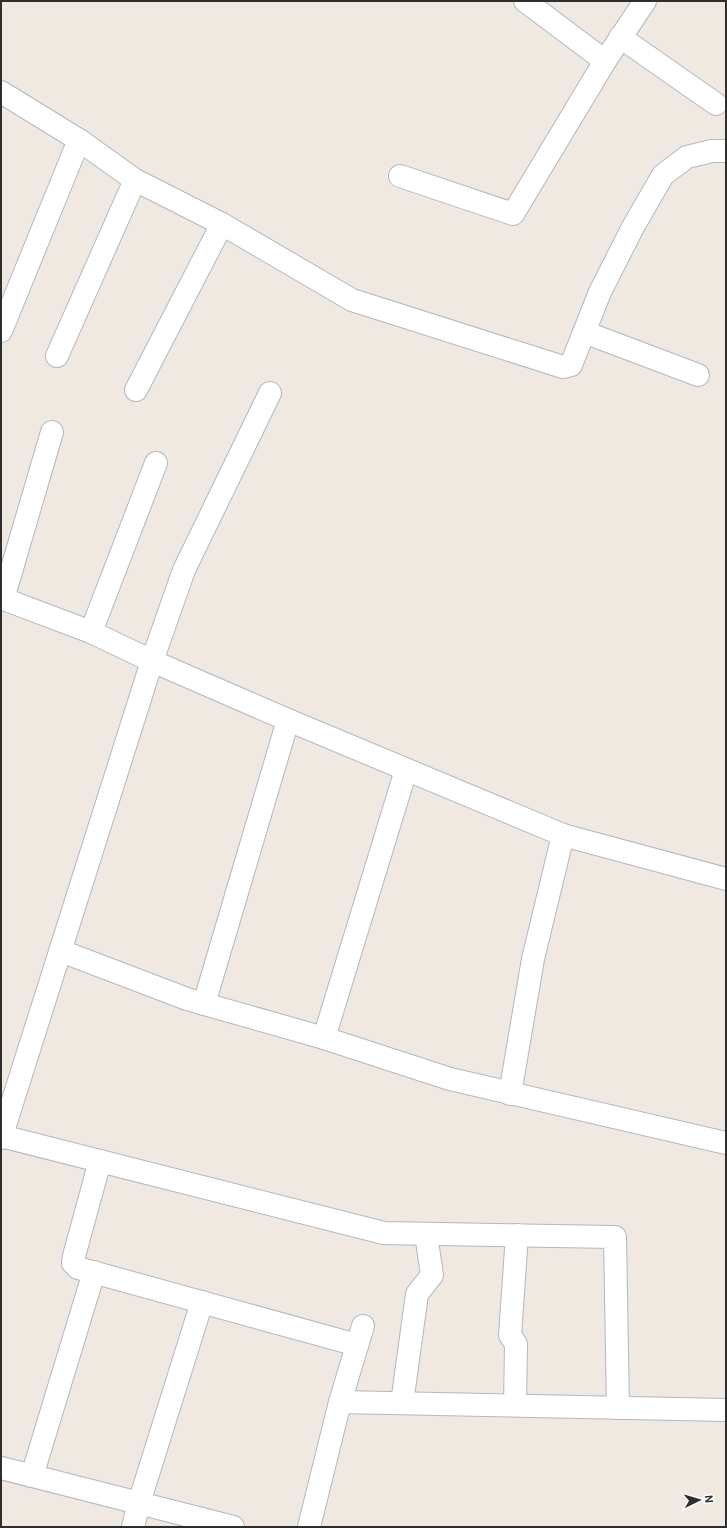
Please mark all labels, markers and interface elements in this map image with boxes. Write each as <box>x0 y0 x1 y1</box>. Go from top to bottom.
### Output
north arrow <box>679 1480 719 1520</box>
text: N <box>702 1495 715 1504</box>

